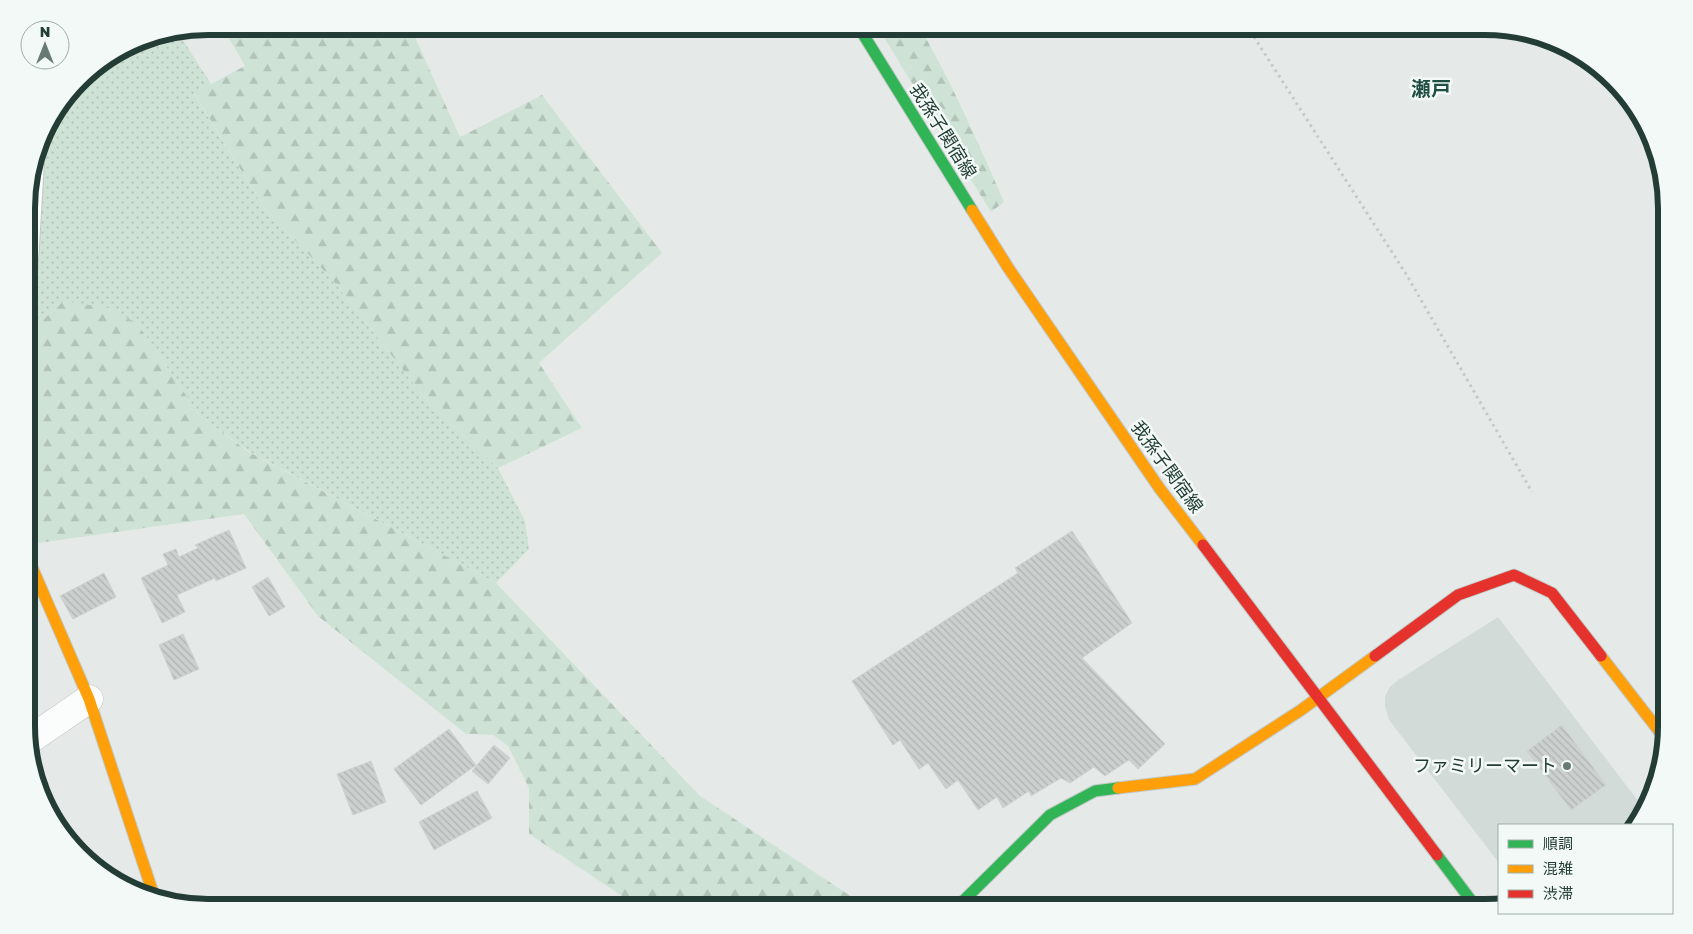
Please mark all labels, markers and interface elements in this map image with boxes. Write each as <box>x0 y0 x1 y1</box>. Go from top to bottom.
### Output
north arrow <box>20 20 70 70</box>
text: N <box>40 23 50 40</box>
district label: 瀬戸 <box>1411 76 1451 100</box>
street label: 我孫子関宿線 <box>906 79 982 182</box>
street label: 我孫子関宿線 <box>1127 416 1208 517</box>
place label: ファミリーマート <box>1413 754 1557 776</box>
marker: ファミリーマート <box>1561 760 1573 772</box>
legend <box>1498 824 1673 914</box>
text: 順調 <box>1543 834 1573 852</box>
text: 混雑 <box>1543 859 1573 877</box>
text: 渋滞 <box>1543 884 1573 902</box>

